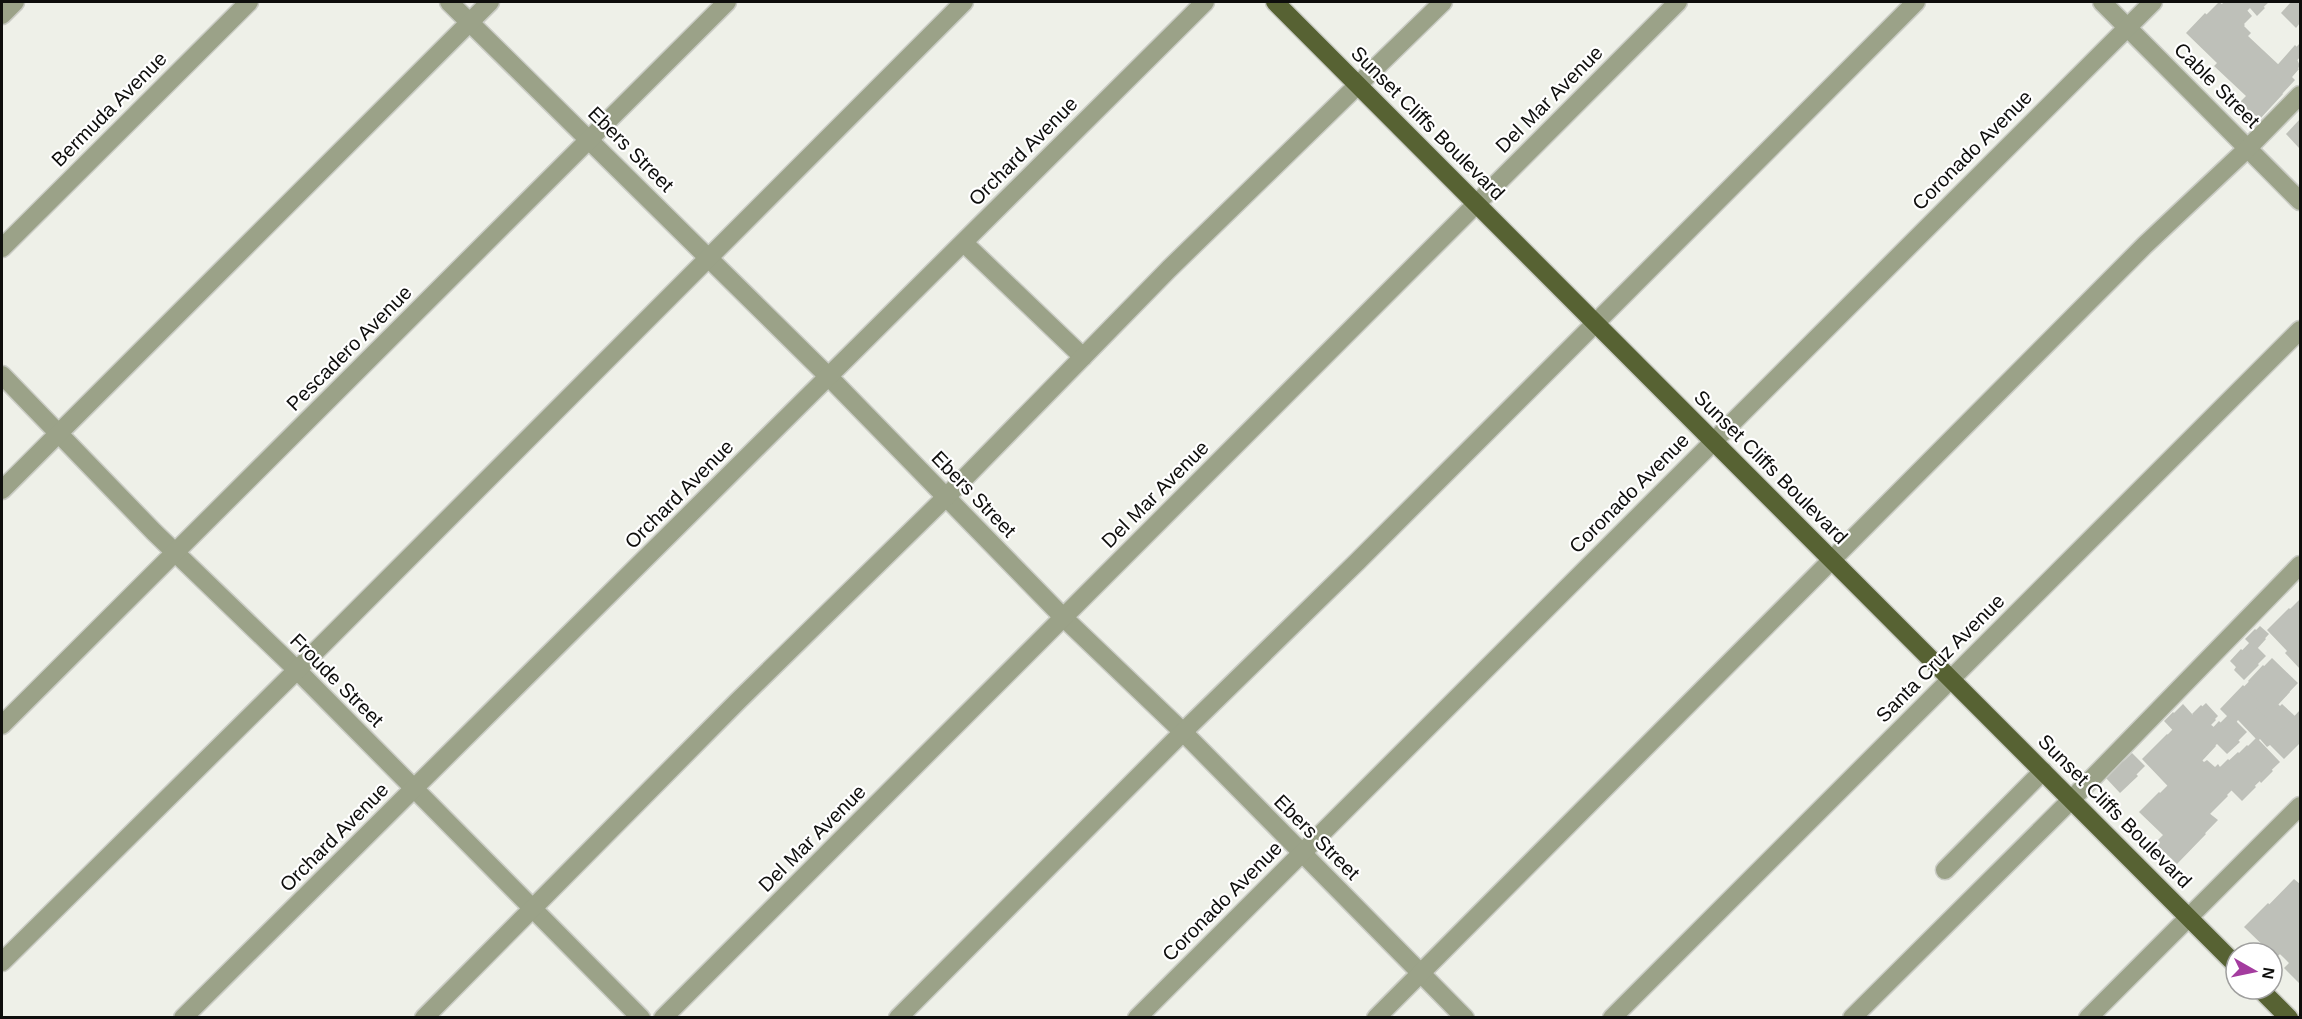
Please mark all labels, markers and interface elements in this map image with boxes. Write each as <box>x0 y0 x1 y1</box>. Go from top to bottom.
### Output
street label: Cable Street <box>2170 38 2264 132</box>
street label: Del Mar Avenue <box>1491 41 1607 157</box>
street label: Sunset Cliffs Boulevard <box>1347 42 1509 204</box>
street label: Bermuda Avenue <box>47 47 171 171</box>
street label: Coronado Avenue <box>1908 86 2036 214</box>
street label: Orchard Avenue <box>964 92 1082 210</box>
street label: Ebers Street <box>584 102 678 196</box>
street label: Pescadero Avenue <box>282 281 416 415</box>
street label: Sunset Cliffs Boulevard <box>1690 386 1852 548</box>
street label: Coronado Avenue <box>1565 429 1693 557</box>
street label: Orchard Avenue <box>620 435 738 553</box>
street label: Del Mar Avenue <box>1097 436 1213 552</box>
street label: Ebers Street <box>927 446 1021 542</box>
street label: Santa Cruz Avenue <box>1871 589 2009 727</box>
street label: Froude Street <box>286 629 388 731</box>
street label: Sunset Cliffs Boulevard <box>2034 730 2196 892</box>
street label: Orchard Avenue <box>275 778 393 896</box>
street label: Del Mar Avenue <box>754 780 870 896</box>
street label: Ebers Street <box>1270 790 1364 884</box>
street label: Coronado Avenue <box>1158 837 1286 965</box>
north arrow <box>2224 941 2284 1001</box>
text: N <box>2259 966 2278 980</box>

